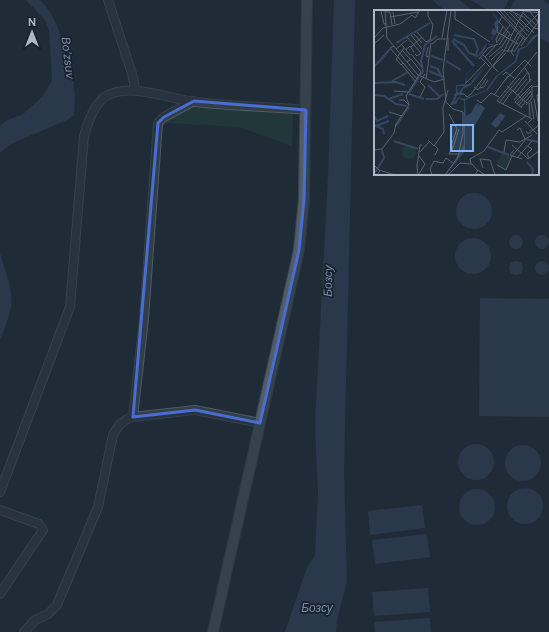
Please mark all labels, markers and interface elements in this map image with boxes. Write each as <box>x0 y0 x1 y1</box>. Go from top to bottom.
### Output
inset map <box>374 10 539 175</box>
north arrow <box>12 12 52 52</box>
text: N <box>28 15 36 29</box>
water label: Boʻzsuv <box>57 36 79 80</box>
water label: Бозсу <box>320 264 336 297</box>
water label: Бозсу <box>301 600 334 616</box>

